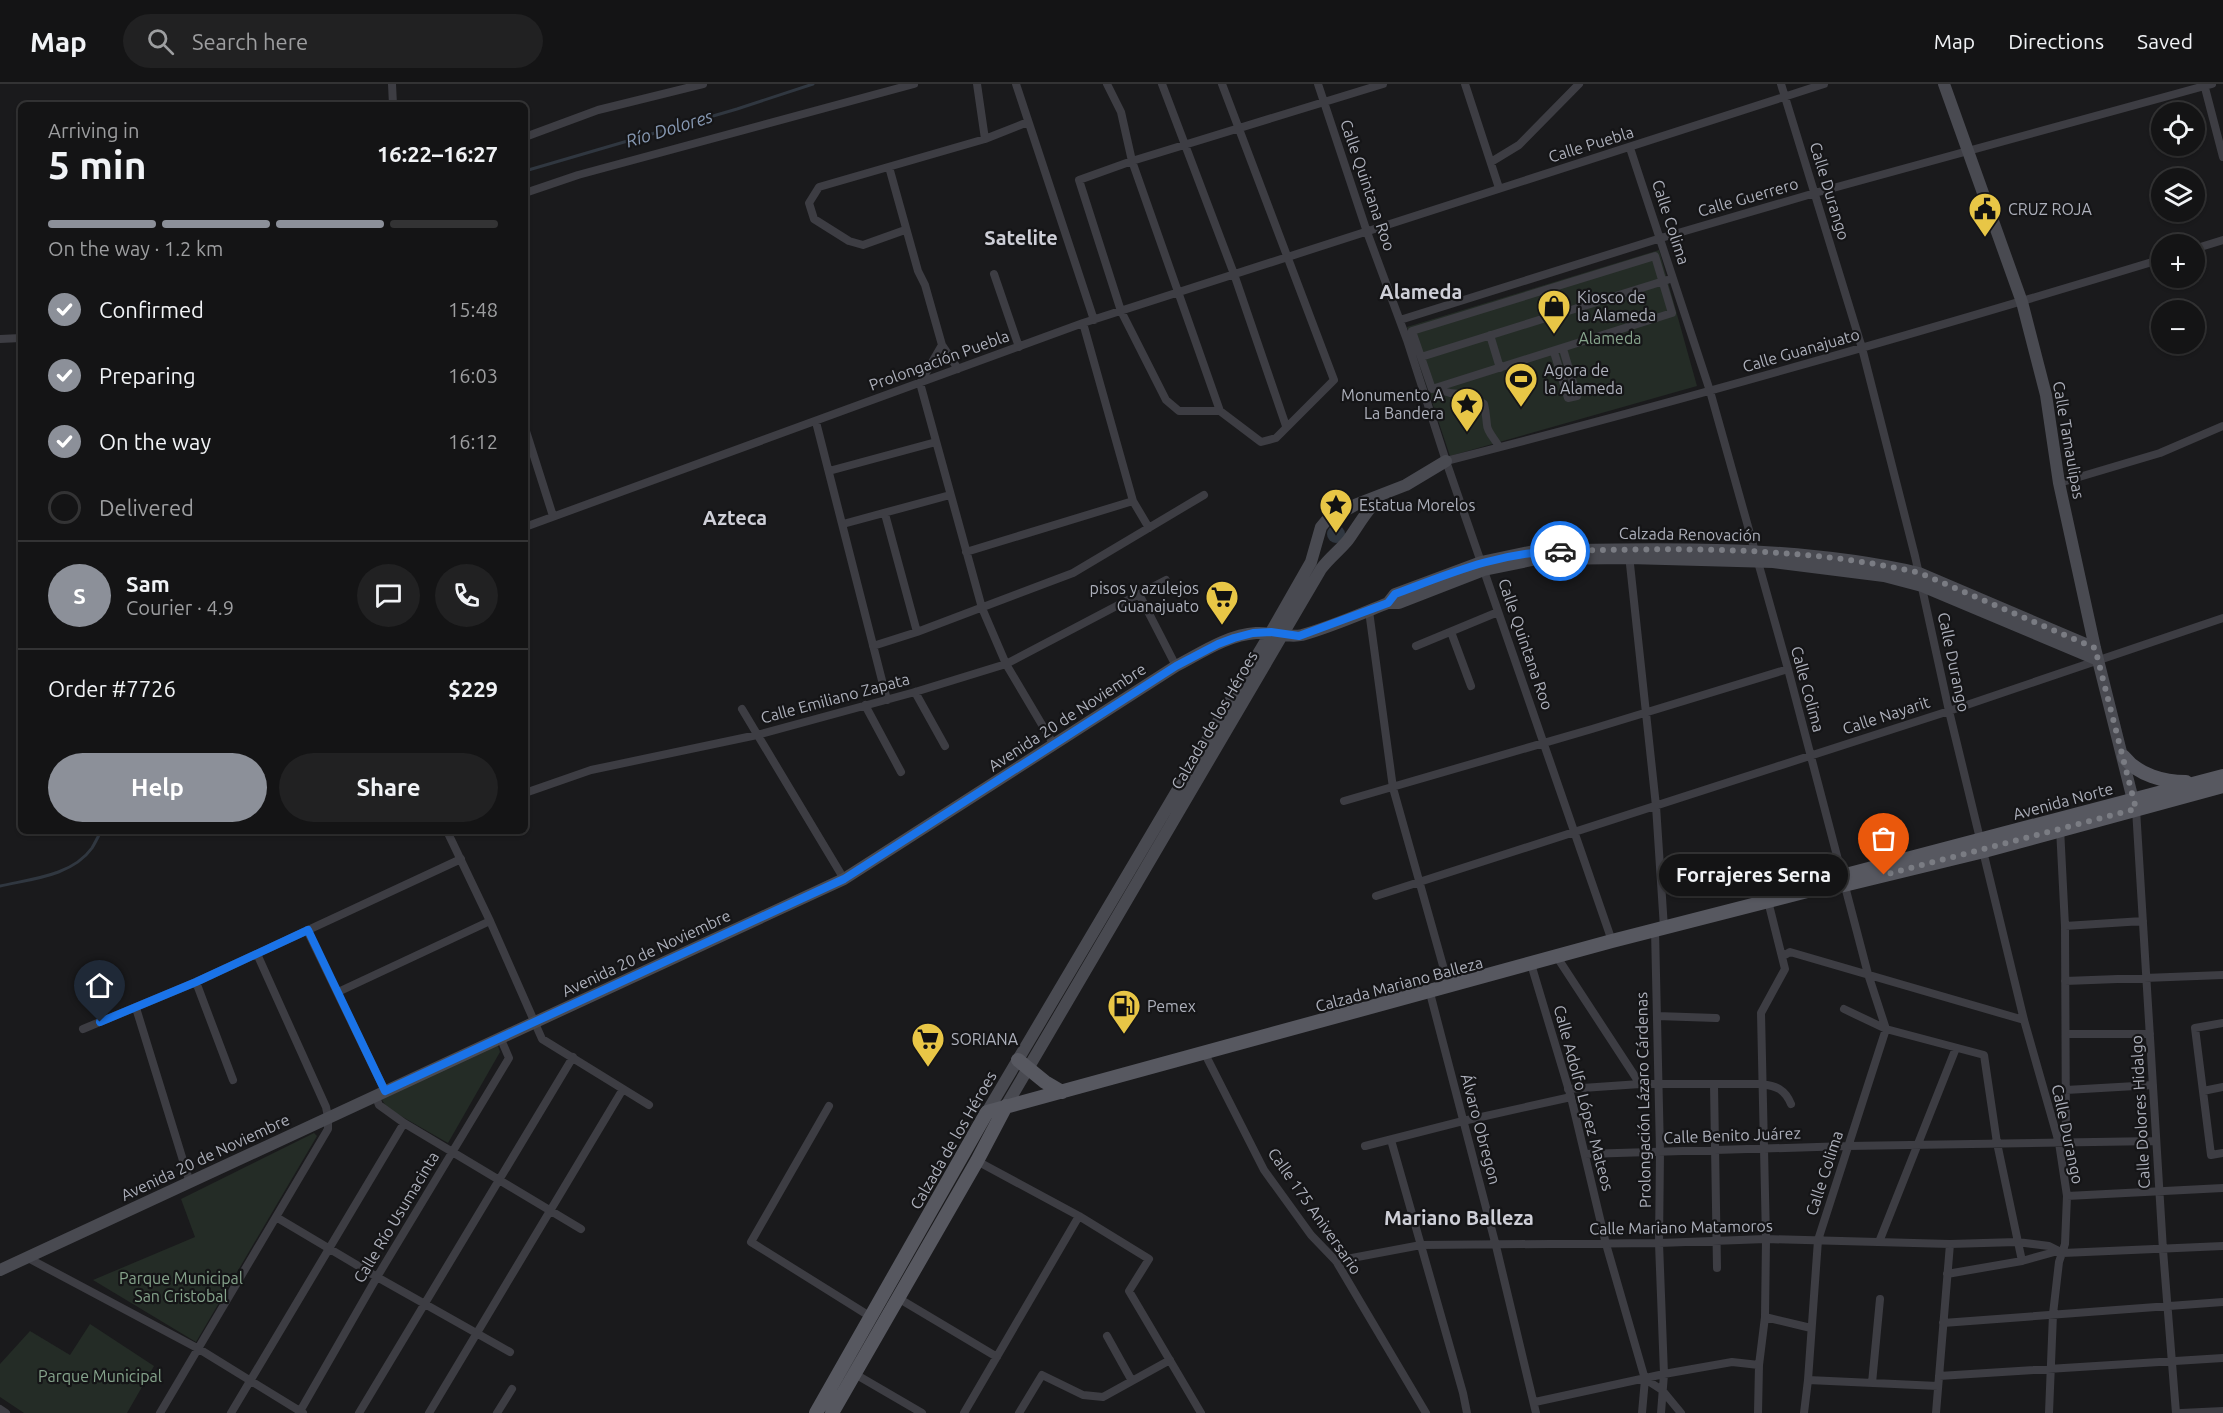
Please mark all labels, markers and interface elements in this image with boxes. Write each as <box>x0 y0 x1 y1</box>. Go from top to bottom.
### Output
search box <box>123 14 543 68</box>
icon: search <box>144 25 177 58</box>
text: Map <box>30 26 87 57</box>
text: Search here <box>192 29 308 54</box>
text: Map <box>1934 29 1975 53</box>
text: Directions <box>2008 29 2104 53</box>
text: Saved <box>2137 29 2193 53</box>
map controls <box>2151 102 2205 354</box>
button: locate <box>2151 102 2205 156</box>
water label: Río Dolores <box>623 105 715 151</box>
street label: Calle Quintana Roo <box>1337 117 1399 253</box>
text: Arriving in <box>48 119 139 142</box>
street label: Calle Puebla <box>1546 122 1636 166</box>
street label: Calle Durango <box>1807 140 1853 242</box>
text: 16:22–16:27 <box>377 141 498 166</box>
text: 5 min <box>48 143 147 186</box>
button: layers <box>2151 168 2205 222</box>
street label: Calle Guerrero <box>1696 174 1800 220</box>
street label: Calle Colima <box>1649 177 1693 267</box>
public building icon: CRUZ ROJA <box>1967 191 2003 238</box>
place label: CRUZ ROJA <box>2008 200 2092 218</box>
district label: Satelite <box>984 226 1058 249</box>
button: + <box>2151 234 2205 288</box>
text: On the way · 1.2 km <box>48 237 223 260</box>
district label: Alameda <box>1380 280 1462 303</box>
shop icon: Kiosco de la Alameda <box>1536 288 1572 335</box>
place label: Kiosco de la Alameda <box>1577 288 1656 324</box>
icon: check <box>48 293 81 326</box>
text: Confirmed <box>99 297 204 322</box>
text: 15:48 <box>448 298 498 321</box>
button: − <box>2151 300 2205 354</box>
street label: Calle Guanajuato <box>1740 325 1862 375</box>
street label: Prolongación Puebla <box>866 326 1012 394</box>
park label: Alameda <box>1578 329 1642 347</box>
icon: check <box>48 359 81 392</box>
sports icon: Agora de la Alameda <box>1503 361 1539 408</box>
place label: Agora de la Alameda <box>1544 361 1623 397</box>
text: Preparing <box>99 363 196 388</box>
text: 16:03 <box>448 364 498 387</box>
street label: Calle Tamaulipas <box>2050 380 2088 500</box>
place label: Monumento A La Bandera <box>1341 386 1445 422</box>
place icon: Monumento A La Bandera <box>1449 386 1485 433</box>
icon: check <box>48 425 81 458</box>
text: On the way <box>99 429 211 454</box>
text: 16:12 <box>448 430 498 453</box>
place icon: Estatua Morelos <box>1318 487 1354 534</box>
text: Delivered <box>99 495 194 520</box>
place label: Estatua Morelos <box>1359 496 1475 514</box>
district label: Azteca <box>703 506 767 529</box>
courier <box>1530 521 1590 581</box>
street label: Calzada Renovación <box>1619 524 1761 544</box>
icon: car <box>1544 535 1577 568</box>
button: chat <box>357 564 420 627</box>
button: phone <box>435 564 498 627</box>
text: Sam <box>126 571 170 596</box>
street label: Calle Quintana Roo <box>1495 576 1557 712</box>
place label: pisos y azulejos Guanajuato <box>1090 579 1199 615</box>
supermarket icon: pisos y azulejos Guanajuato <box>1204 579 1240 626</box>
text: S <box>73 583 86 608</box>
text: Courier · 4.9 <box>126 596 234 619</box>
street label: Calle Durango <box>1935 611 1973 713</box>
street label: Calle Colima <box>1788 644 1828 734</box>
street label: Calzada de los Héroes <box>1167 648 1261 792</box>
street label: Avenida 20 de Noviembre <box>985 659 1149 775</box>
street label: Calle Emiliano Zapata <box>759 669 911 727</box>
text: Order #7726 <box>48 676 176 701</box>
text: $229 <box>448 676 498 701</box>
street label: Calle Nayarit <box>1840 692 1933 738</box>
button: Help <box>48 753 267 822</box>
button: Share <box>279 753 498 822</box>
street label: Avenida Norte <box>2011 779 2115 823</box>
pin <box>1858 813 1909 875</box>
icon: bag <box>1867 822 1900 855</box>
callout: Forrajeres Serna <box>1659 854 1848 896</box>
text: Forrajeres Serna <box>1676 863 1831 886</box>
street label: Avenida 20 de Noviembre <box>559 906 733 1000</box>
street label: Calzada Mariano Balleza <box>1313 953 1485 1015</box>
pin <box>74 960 125 1022</box>
icon: home <box>83 969 116 1002</box>
fuel station icon: Pemex <box>1106 988 1142 1035</box>
street label: Prolongación Lázaro Cárdenas <box>1632 992 1654 1208</box>
place label: Pemex <box>1147 997 1196 1015</box>
street label: Calle Adolfo López Mateos <box>1551 1003 1617 1193</box>
supermarket icon: SORIANA <box>910 1021 946 1068</box>
place label: SORIANA <box>951 1030 1019 1048</box>
street label: Calle Dolores Hidalgo <box>2127 1035 2153 1189</box>
street label: Calzada de los Héroes <box>906 1068 1000 1212</box>
street label: Álvaro Obregon <box>1458 1071 1506 1186</box>
street label: Calle Durango <box>2049 1083 2087 1185</box>
street label: Avenida 20 de Noviembre <box>118 1110 292 1204</box>
street label: Calle Benito Juárez <box>1663 1124 1801 1146</box>
street label: Calle Colima <box>1802 1128 1846 1218</box>
street label: Calle 175 Aniversario <box>1265 1144 1365 1278</box>
street label: Calle Río Usumacinta <box>350 1148 442 1286</box>
district label: Mariano Balleza <box>1384 1206 1534 1229</box>
street label: Calle Mariano Matamoros <box>1589 1216 1773 1238</box>
park label: Parque Municipal San Cristobal <box>119 1269 243 1305</box>
park label: Parque Municipal <box>38 1367 162 1385</box>

